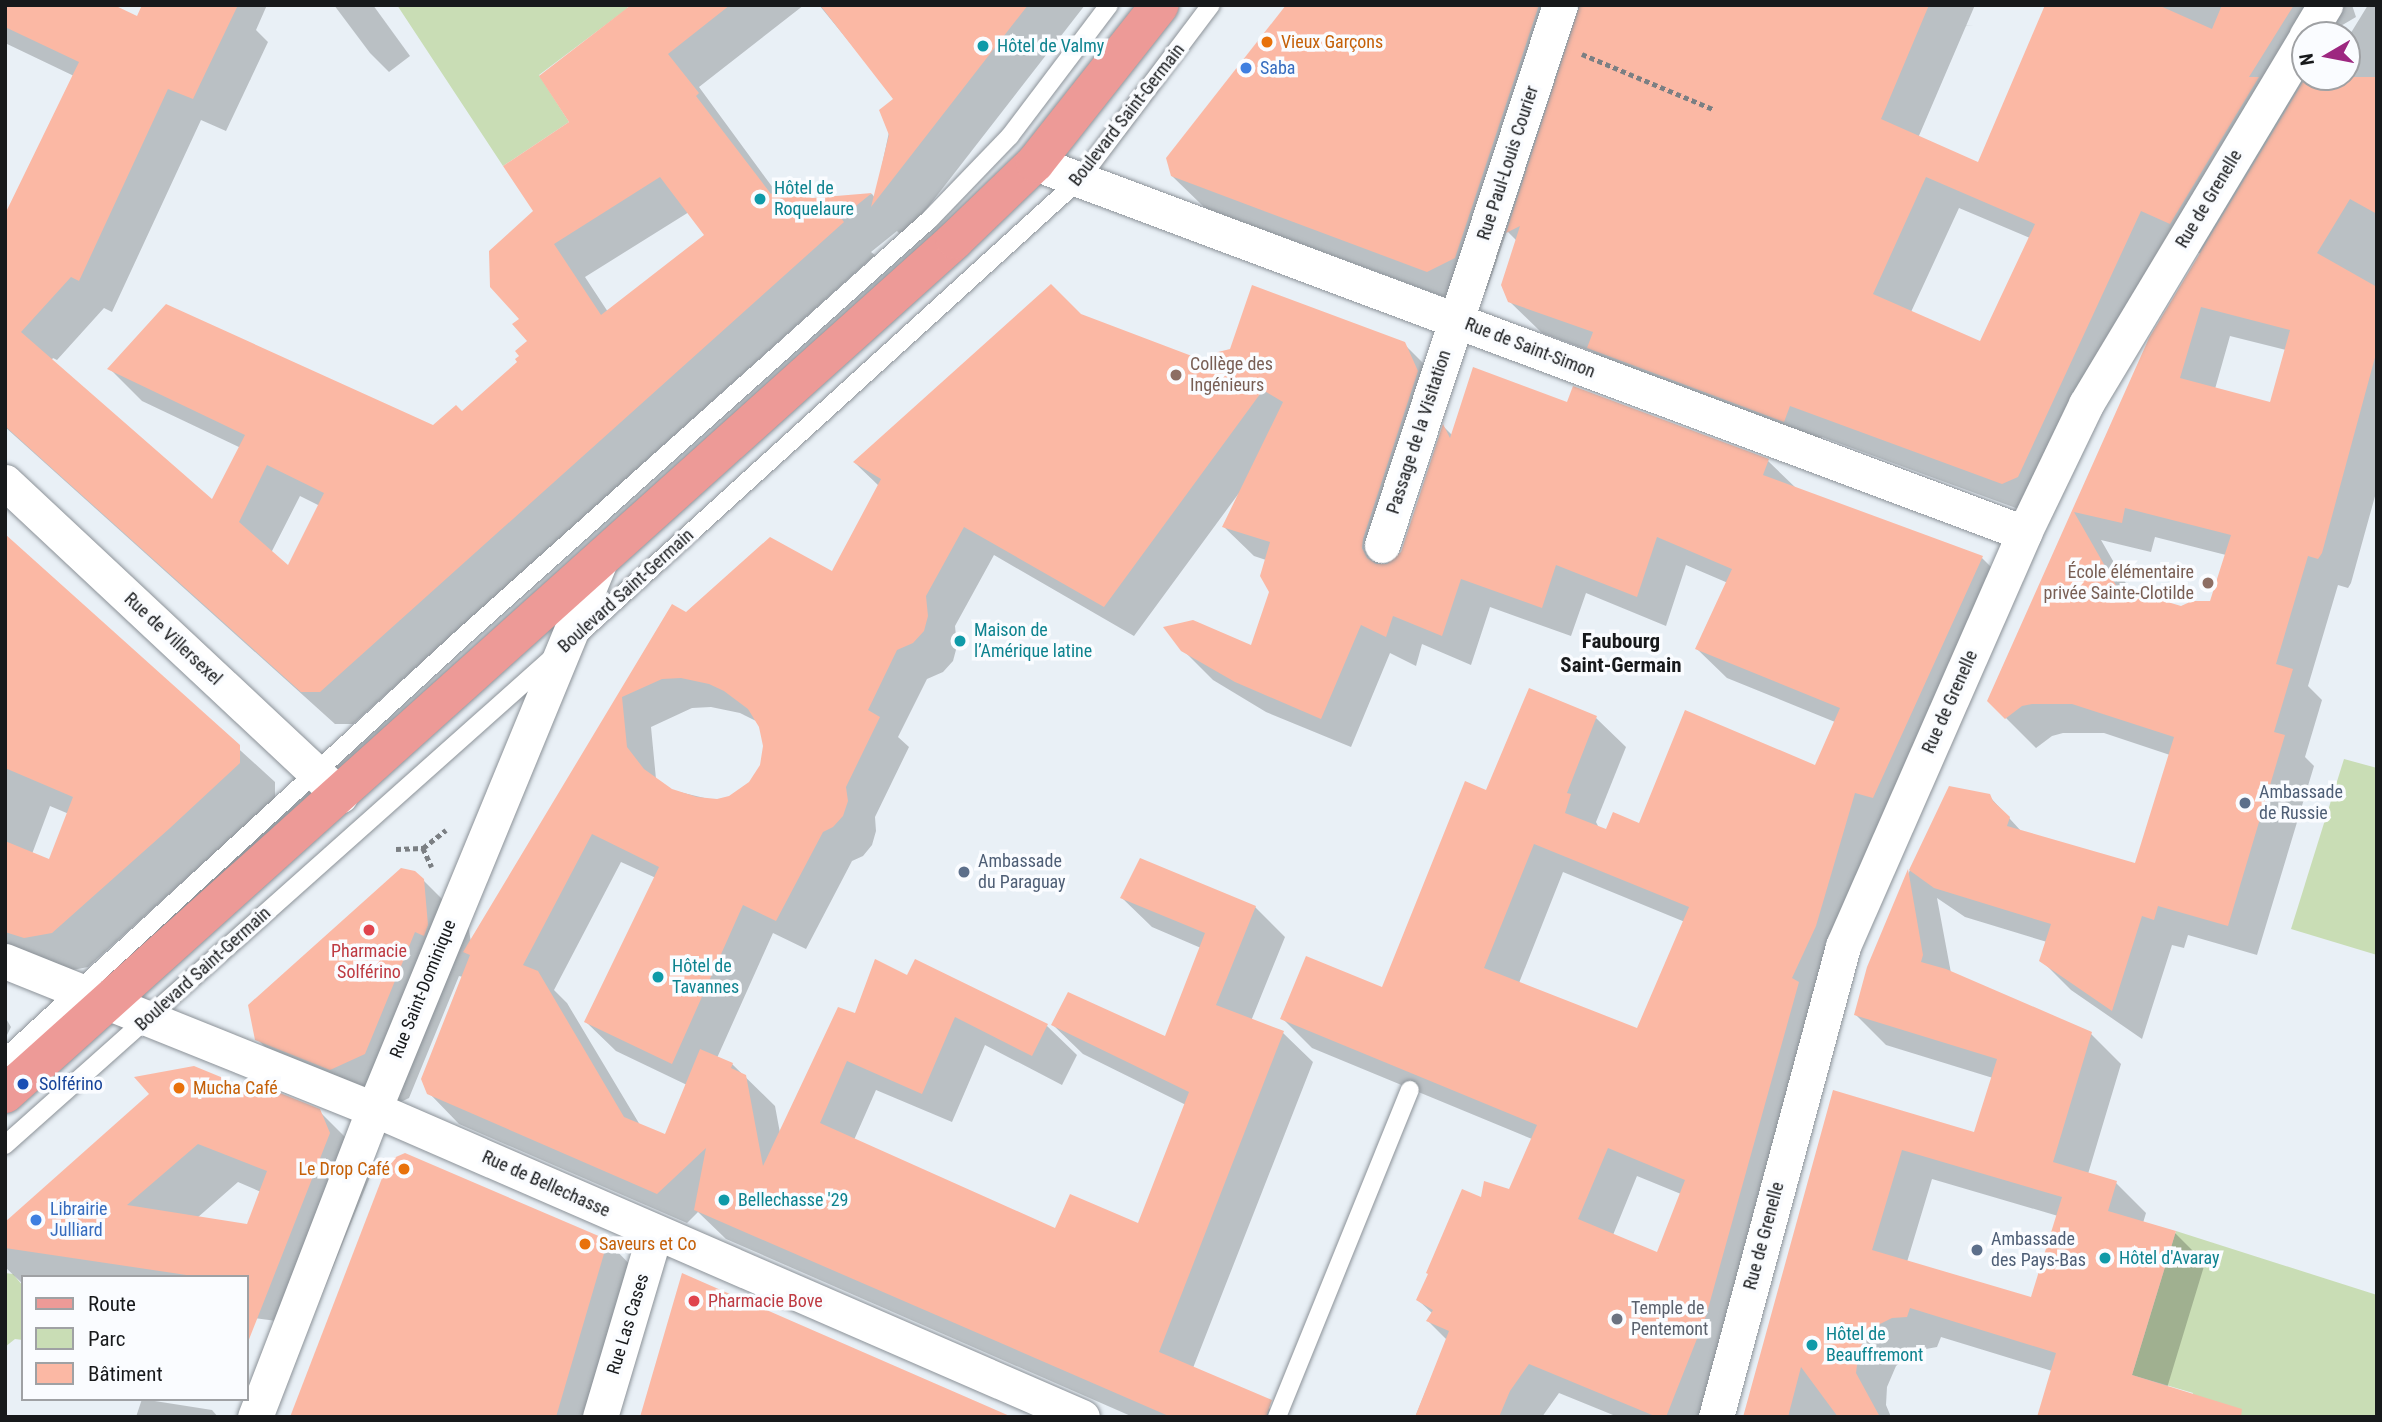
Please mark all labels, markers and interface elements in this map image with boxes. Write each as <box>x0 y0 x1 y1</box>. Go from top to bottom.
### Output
north arrow <box>2291 21 2361 91</box>
place label: Vieux Garçons <box>1281 31 1383 53</box>
marker: Vieux Garçons <box>1259 34 1275 50</box>
place label: Hôtel de Valmy <box>997 35 1104 57</box>
marker: Hôtel de Valmy <box>975 38 991 54</box>
street label: Boulevard Saint-Germain <box>1065 39 1189 191</box>
text: N <box>2294 52 2319 67</box>
place label: Saba <box>1260 57 1295 79</box>
marker: Saba <box>1238 60 1254 76</box>
street label: Rue Paul-Louis Courier <box>1473 83 1543 243</box>
street label: Rue de Grenelle <box>2171 146 2247 252</box>
place label: Hôtel de Roquelaure <box>774 178 854 220</box>
marker: Hôtel de Roquelaure <box>752 191 768 207</box>
street label: Rue de Saint-Simon <box>1462 313 1598 383</box>
street label: Passage de la Visitation <box>1382 347 1456 517</box>
place label: Collège des Ingénieurs <box>1190 354 1273 396</box>
marker: Collège des Ingénieurs <box>1168 367 1184 383</box>
street label: Boulevard Saint-Germain <box>554 525 698 657</box>
place label: École élémentaire privée Sainte-Clotilde <box>2044 562 2194 604</box>
marker: École élémentaire privée Sainte-Clotilde <box>2200 575 2216 591</box>
street label: Rue de Villersexel <box>120 588 226 690</box>
place label: Maison de l’Amérique latine <box>974 620 1092 662</box>
district label: Faubourg Saint-Germain <box>1560 628 1682 678</box>
marker: Maison de l’Amérique latine <box>952 633 968 649</box>
street label: Rue de Grenelle <box>1918 647 1982 757</box>
place label: Ambassade de Russie <box>2259 782 2343 824</box>
marker: Ambassade de Russie <box>2237 795 2253 811</box>
place label: Ambassade du Paraguay <box>978 851 1066 894</box>
marker: Ambassade du Paraguay <box>956 864 972 880</box>
street label: Boulevard Saint-Germain <box>131 903 275 1035</box>
street label: Rue Saint-Dominique <box>385 917 461 1061</box>
marker: Pharmacie Solférino <box>361 922 377 938</box>
place label: Pharmacie Solférino <box>331 941 407 984</box>
place label: Hôtel de Tavannes <box>672 956 739 998</box>
marker: Hôtel de Tavannes <box>650 969 666 985</box>
place label: Solférino <box>39 1073 103 1095</box>
marker: Solférino <box>13 1074 33 1094</box>
place label: Mucha Café <box>193 1077 278 1099</box>
marker: Mucha Café <box>171 1080 187 1096</box>
street label: Rue de Bellechasse <box>479 1146 613 1222</box>
place label: Le Drop Café <box>298 1158 390 1180</box>
marker: Le Drop Café <box>396 1161 412 1177</box>
street label: Rue de Grenelle <box>1739 1180 1789 1292</box>
place label: Bellechasse '29 <box>738 1189 848 1211</box>
marker: Bellechasse '29 <box>716 1192 732 1208</box>
place label: Librairie Julliard <box>50 1199 108 1242</box>
marker: Librairie Julliard <box>28 1212 44 1228</box>
place label: Ambassade des Pays-Bas <box>1991 1229 2086 1272</box>
place label: Saveurs et Co <box>599 1233 697 1255</box>
marker: Saveurs et Co <box>577 1236 593 1252</box>
marker: Ambassade des Pays-Bas <box>1969 1242 1985 1258</box>
place label: Hôtel d'Avaray <box>2119 1247 2219 1269</box>
marker: Hôtel d'Avaray <box>2097 1250 2113 1266</box>
street label: Rue Las Cases <box>602 1271 654 1377</box>
legend <box>21 1275 248 1401</box>
place label: Pharmacie Bove <box>708 1290 823 1312</box>
text: Route <box>88 1292 136 1316</box>
marker: Pharmacie Bove <box>686 1293 702 1309</box>
place label: Temple de Pentemont <box>1631 1298 1708 1340</box>
marker: Temple de Pentemont <box>1609 1311 1625 1327</box>
place label: Hôtel de Beauffremont <box>1826 1324 1923 1366</box>
text: Parc <box>88 1327 126 1351</box>
marker: Hôtel de Beauffremont <box>1804 1337 1820 1353</box>
text: Bâtiment <box>88 1362 163 1386</box>

